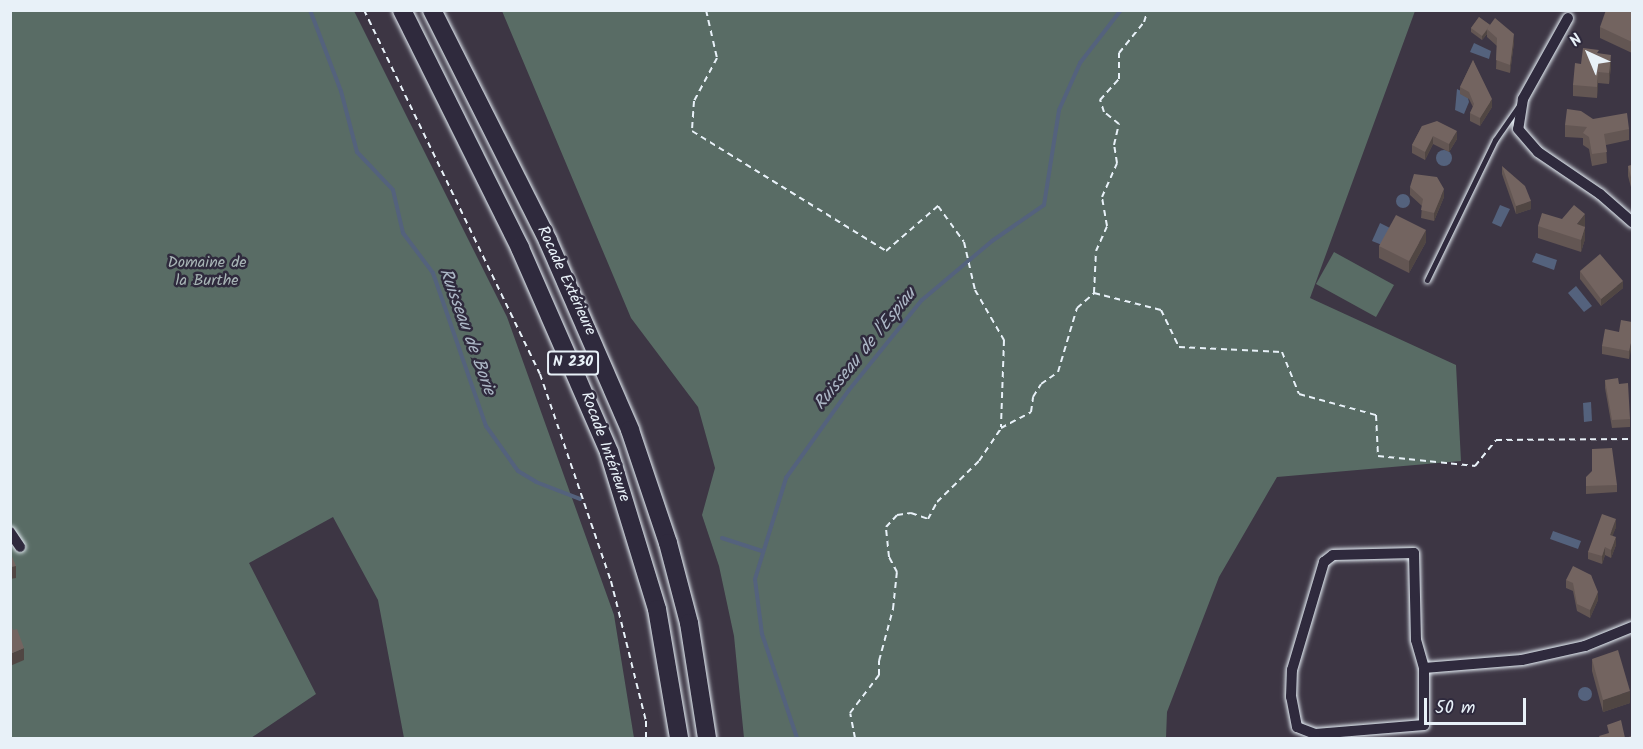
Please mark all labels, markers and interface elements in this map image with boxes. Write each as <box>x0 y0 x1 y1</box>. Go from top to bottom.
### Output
north arrow <box>1559 24 1619 84</box>
text: N <box>1564 28 1588 53</box>
street label: Rocade Extérieure <box>532 223 600 339</box>
park label: Domaine de la Burthe <box>168 253 246 291</box>
water label: Ruisseau de Borie <box>433 266 499 398</box>
water label: Ruisseau de l'Espiau <box>810 285 922 415</box>
road number: N 230 <box>546 351 600 375</box>
street label: Rocade Intérieure <box>576 389 634 505</box>
scale bar <box>1427 686 1529 724</box>
text: 50 m <box>1435 694 1475 723</box>

